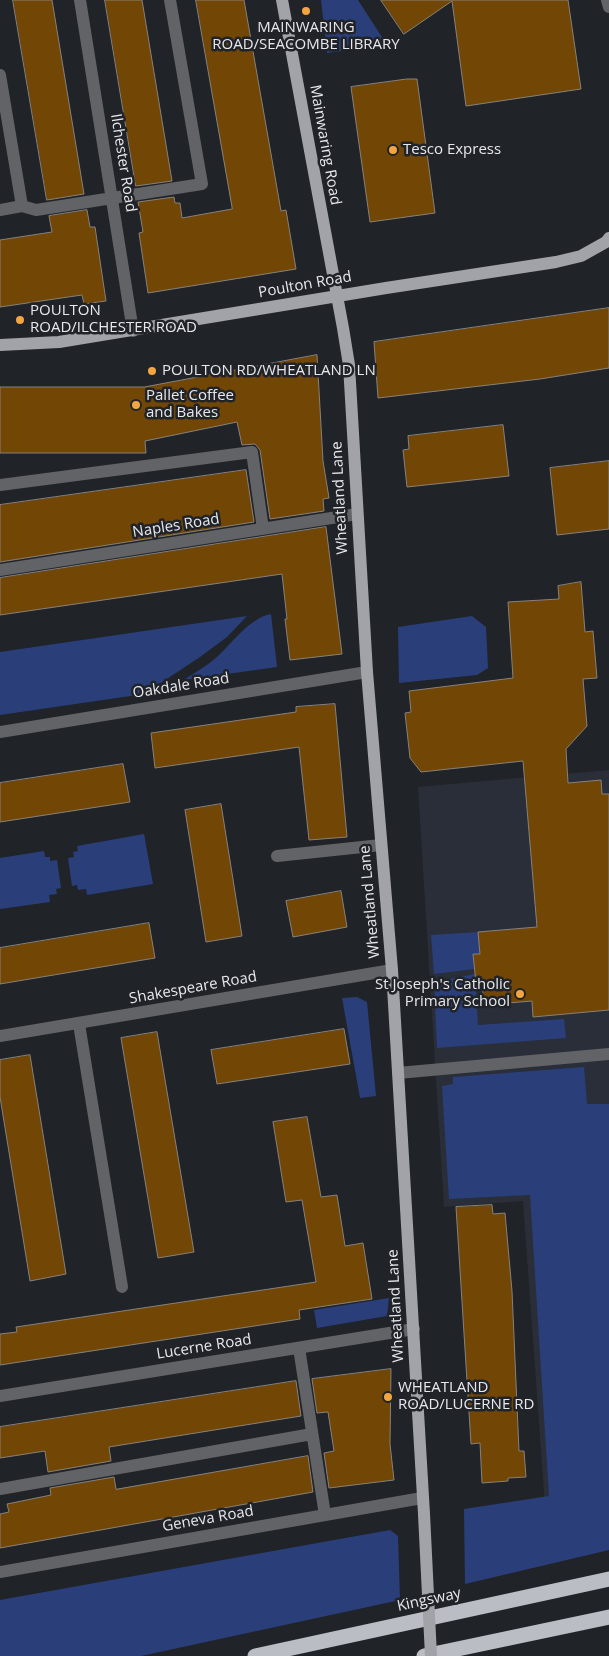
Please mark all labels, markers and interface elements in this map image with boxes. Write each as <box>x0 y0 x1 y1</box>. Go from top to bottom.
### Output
marker: MAINWARING ROAD/SEACOMBE LIBRARY <box>300 5 312 17</box>
place label: MAINWARING ROAD/SEACOMBE LIBRARY <box>212 19 400 54</box>
street label: Mainwaring Road <box>306 84 344 206</box>
street label: Ilchester Road <box>106 112 140 214</box>
place label: Tesco Express <box>403 141 501 159</box>
marker: Tesco Express <box>387 144 399 156</box>
street label: Poulton Road <box>257 268 353 302</box>
place label: POULTON ROAD/ILCHESTER ROAD <box>30 302 197 337</box>
marker: POULTON ROAD/ILCHESTER ROAD <box>14 314 26 326</box>
place label: POULTON RD/WHEATLAND LN <box>162 362 376 380</box>
marker: POULTON RD/WHEATLAND LN <box>146 365 158 377</box>
place label: Pallet Coffee and Bakes <box>146 387 234 422</box>
marker: Pallet Coffee and Bakes <box>130 399 142 411</box>
street label: Wheatland Lane <box>328 441 352 555</box>
street label: Naples Road <box>131 510 221 542</box>
street label: Oakdale Road <box>132 670 230 702</box>
street label: Wheatland Lane <box>356 845 384 959</box>
street label: Shakespeare Road <box>128 968 258 1008</box>
place label: St Joseph's Catholic Primary School <box>375 976 510 1011</box>
marker: St Joseph's Catholic Primary School <box>514 988 526 1000</box>
street label: Wheatland Lane <box>384 1249 408 1363</box>
street label: Lucerne Road <box>155 1331 253 1363</box>
place label: WHEATLAND ROAD/LUCERNE RD <box>398 1379 534 1414</box>
marker: WHEATLAND ROAD/LUCERNE RD <box>382 1391 394 1403</box>
street label: Geneva Road <box>161 1502 255 1536</box>
street label: Kingsway <box>395 1584 463 1616</box>

